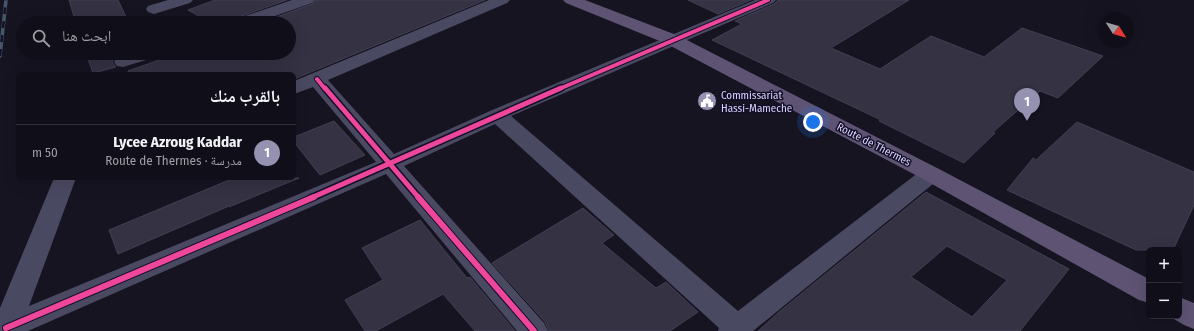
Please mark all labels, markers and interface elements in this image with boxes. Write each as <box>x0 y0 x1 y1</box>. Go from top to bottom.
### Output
north arrow <box>1098 12 1134 48</box>
search box <box>16 16 296 60</box>
icon: search <box>30 27 52 49</box>
text: ابحث هنا <box>62 27 111 45</box>
text: بالقرب منك <box>210 86 280 107</box>
pin: 1 <box>1014 88 1040 121</box>
place label: Commissariat Hassi-Mameche <box>721 89 792 115</box>
public building icon: Commissariat Hassi-Mameche <box>696 90 718 112</box>
your location <box>803 112 823 132</box>
street label: Route de Thermes <box>835 120 913 169</box>
text: Lycee Azroug Kaddar <box>113 133 242 151</box>
text: 50 m <box>32 145 58 160</box>
text: 1 <box>264 145 270 160</box>
text: مدرسة · Route de Thermes <box>105 153 242 168</box>
map controls <box>1146 247 1182 319</box>
button: + <box>1146 247 1182 283</box>
button: − <box>1146 283 1182 319</box>

